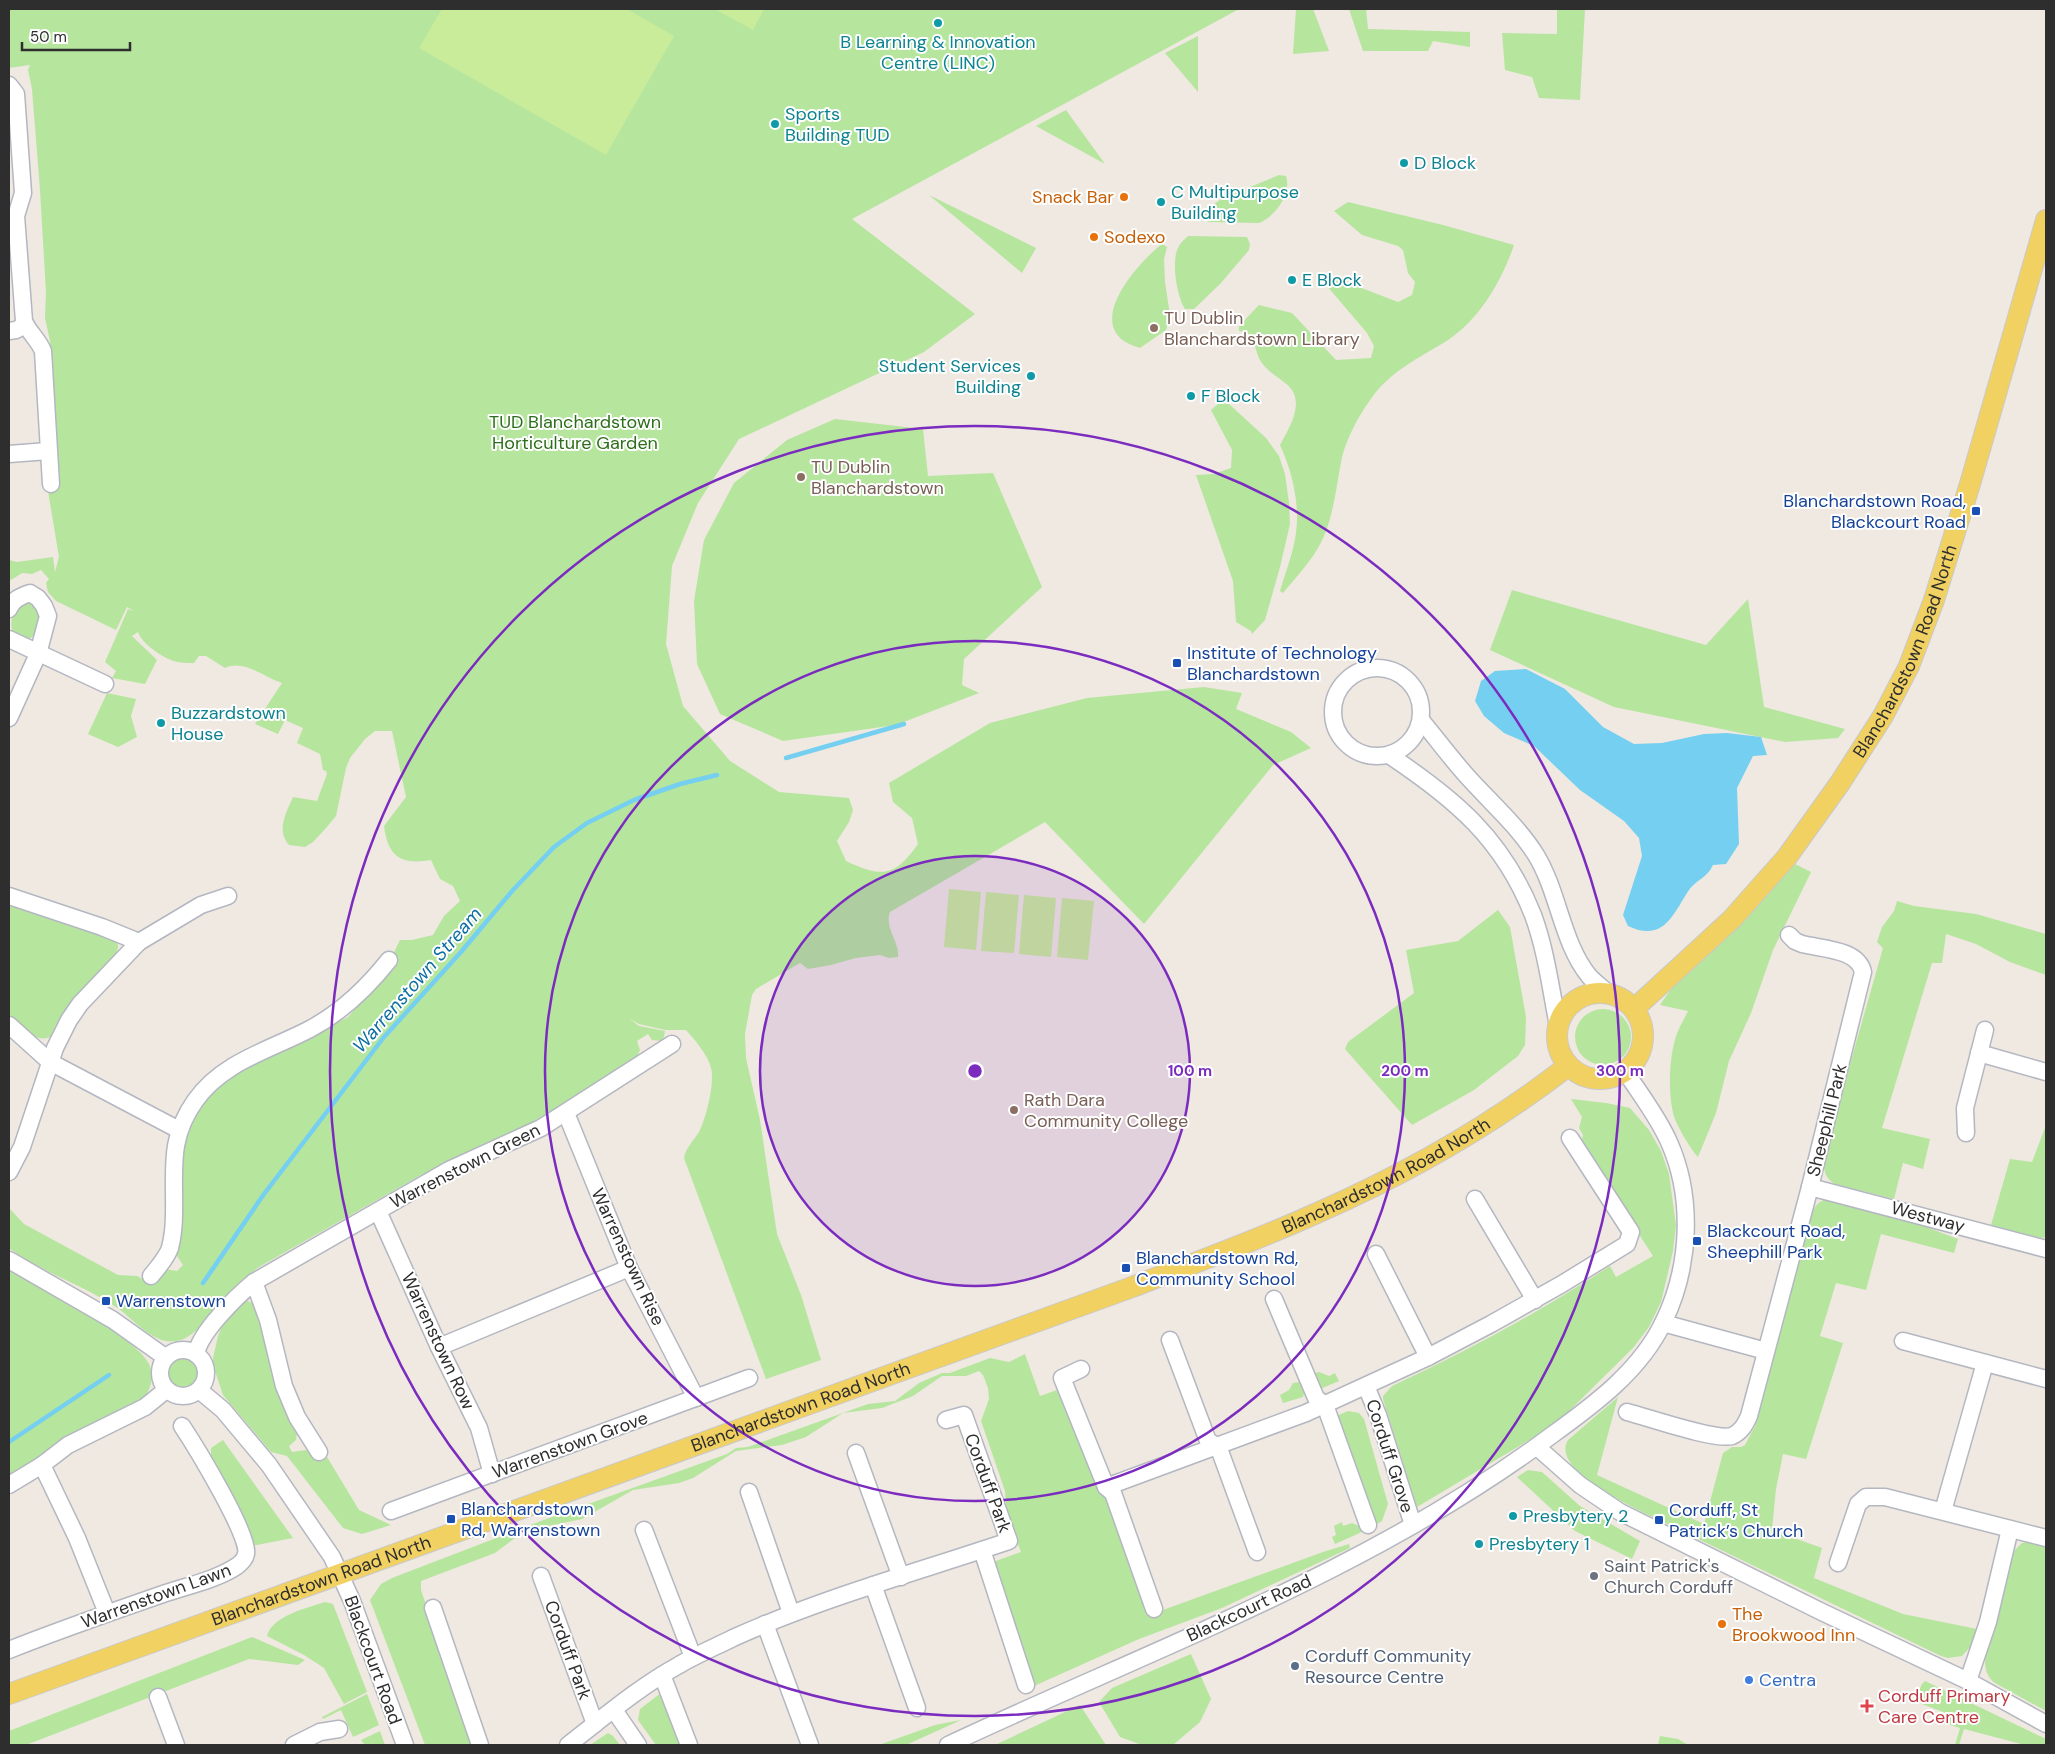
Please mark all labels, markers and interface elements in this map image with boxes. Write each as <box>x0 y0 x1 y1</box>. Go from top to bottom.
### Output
marker: B Learning & Innovation Centre (LINC) <box>932 17 944 29</box>
scale bar <box>22 20 130 52</box>
text: 50 m <box>30 27 67 47</box>
place label: B Learning & Innovation Centre (LINC) <box>840 30 1036 75</box>
place label: Sports Building TUD <box>785 102 890 147</box>
marker: Sports Building TUD <box>769 118 781 130</box>
place label: D Block <box>1414 151 1476 175</box>
marker: D Block <box>1398 157 1410 169</box>
place label: C Multipurpose Building <box>1171 180 1299 225</box>
place label: Snack Bar <box>1032 185 1114 209</box>
marker: Snack Bar <box>1118 191 1130 203</box>
marker: C Multipurpose Building <box>1155 196 1167 208</box>
place label: Sodexo <box>1104 225 1165 249</box>
marker: Sodexo <box>1088 231 1100 243</box>
place label: E Block <box>1302 268 1362 292</box>
marker: E Block <box>1286 274 1298 286</box>
place label: TU Dublin Blanchardstown Library <box>1164 306 1360 351</box>
marker: TU Dublin Blanchardstown Library <box>1148 322 1160 334</box>
place label: Student Services Building <box>879 354 1021 399</box>
marker: Student Services Building <box>1025 370 1037 382</box>
place label: F Block <box>1201 384 1260 408</box>
marker: F Block <box>1185 390 1197 402</box>
park label: TUD Blanchardstown Horticulture Garden <box>489 410 661 455</box>
place label: TU Dublin Blanchardstown <box>811 455 944 500</box>
marker: TU Dublin Blanchardstown <box>795 471 807 483</box>
place label: Blanchardstown Road, Blackcourt Road <box>1783 489 1966 534</box>
marker: Blanchardstown Road, Blackcourt Road <box>1970 505 1982 517</box>
street label: Blanchardstown Road North <box>1847 542 1962 762</box>
place label: Institute of Technology Blanchardstown <box>1187 641 1377 686</box>
marker: Institute of Technology Blanchardstown <box>1171 657 1183 669</box>
place label: Buzzardstown House <box>171 701 286 746</box>
marker: Buzzardstown House <box>155 717 167 729</box>
water label: Warrenstown Stream <box>347 902 487 1058</box>
text: 100 m <box>1168 1061 1212 1081</box>
text: 200 m <box>1381 1061 1429 1081</box>
text: 300 m <box>1596 1061 1644 1081</box>
street label: Sheephill Park <box>1801 1061 1853 1179</box>
centre of rings <box>966 1062 984 1080</box>
place label: Rath Dara Community College <box>1024 1088 1188 1133</box>
marker: Rath Dara Community College <box>1008 1104 1020 1116</box>
street label: Blanchardstown Road North <box>1278 1112 1495 1239</box>
street label: Warrenstown Green <box>386 1118 544 1214</box>
street label: Warrenstown Rise <box>586 1185 670 1329</box>
street label: Westway <box>1888 1196 1968 1238</box>
place label: Blackcourt Road, Sheephill Park <box>1707 1219 1845 1264</box>
marker: Blackcourt Road, Sheephill Park <box>1691 1235 1703 1247</box>
place label: Blanchardstown Rd, Community School <box>1136 1246 1298 1291</box>
marker: Blanchardstown Rd, Community School <box>1120 1262 1132 1274</box>
street label: Warrenstown Row <box>396 1269 480 1414</box>
place label: Warrenstown <box>116 1289 226 1313</box>
marker: Warrenstown <box>100 1295 112 1307</box>
street label: Blanchardstown Road North <box>688 1356 914 1458</box>
street label: Corduff Grove <box>1360 1396 1420 1516</box>
street label: Warrenstown Grove <box>489 1406 651 1484</box>
street label: Corduff Park <box>959 1430 1017 1536</box>
place label: Blanchardstown Rd, Warrenstown <box>461 1497 600 1542</box>
place label: Corduff, St Patrick’s Church <box>1669 1498 1803 1543</box>
place label: Presbytery 2 <box>1523 1504 1628 1528</box>
marker: Presbytery 2 <box>1507 1510 1519 1522</box>
marker: Blanchardstown Rd, Warrenstown <box>445 1513 457 1525</box>
marker: Corduff, St Patrick’s Church <box>1653 1514 1665 1526</box>
street label: Blanchardstown Road North <box>208 1530 434 1632</box>
place label: Presbytery 1 <box>1489 1532 1590 1556</box>
marker: Presbytery 1 <box>1473 1538 1485 1550</box>
place label: Saint Patrick's Church Corduff <box>1604 1554 1733 1599</box>
street label: Warrenstown Lawn <box>78 1558 234 1634</box>
street label: Blackcourt Road <box>1183 1569 1315 1647</box>
marker: Saint Patrick's Church Corduff <box>1588 1570 1600 1582</box>
street label: Blackcourt Road <box>339 1592 407 1728</box>
street label: Corduff Park <box>539 1597 597 1703</box>
place label: The Brookwood Inn <box>1732 1602 1855 1647</box>
marker: The Brookwood Inn <box>1716 1618 1728 1630</box>
place label: Corduff Community Resource Centre <box>1305 1644 1471 1689</box>
marker: Corduff Community Resource Centre <box>1289 1660 1301 1672</box>
place label: Centra <box>1759 1668 1816 1692</box>
marker: Centra <box>1743 1674 1755 1686</box>
place label: Corduff Primary Care Centre <box>1878 1684 2010 1729</box>
marker: Corduff Primary Care Centre <box>1860 1699 1874 1713</box>

